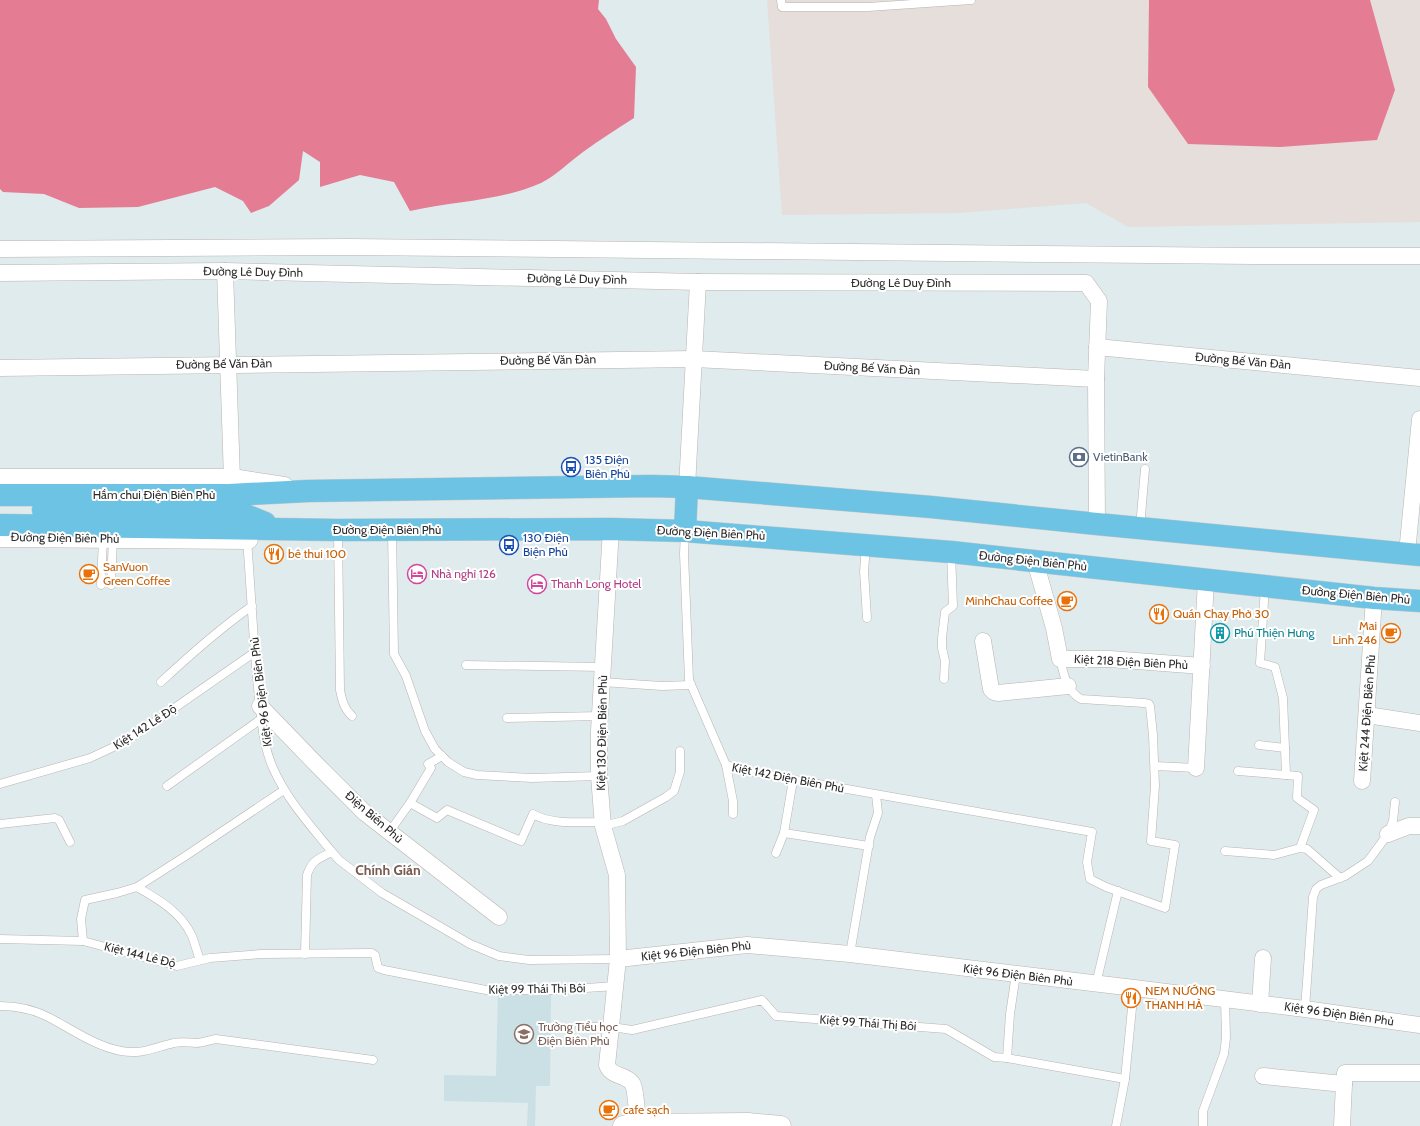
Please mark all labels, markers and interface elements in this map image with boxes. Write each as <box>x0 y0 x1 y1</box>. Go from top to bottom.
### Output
street label: Đường Lê Duy Đình <box>203 263 303 280</box>
street label: Đường Lê Duy Đình <box>527 270 627 287</box>
street label: Đường Lê Duy Đình <box>851 275 951 290</box>
street label: Đường Bế Văn Đàn <box>1194 349 1292 372</box>
street label: Đường Bế Văn Đàn <box>500 351 597 368</box>
street label: Đường Bế Văn Đàn <box>176 355 273 372</box>
street label: Đường Bế Văn Đàn <box>824 357 921 378</box>
bank icon: VietinBank <box>1068 446 1090 468</box>
place label: VietinBank <box>1093 449 1148 464</box>
place label: 135 Điện Biên Phủ <box>585 452 630 481</box>
bus stop icon: 135 Điện Biên Phủ <box>560 456 582 478</box>
street label: Hầm chui Điện Biên Phủ <box>93 487 215 502</box>
street label: Đường Điện Biên Phủ <box>333 522 441 537</box>
street label: Đường Điện Biên Phủ <box>656 522 766 543</box>
street label: Đường Điện Biên Phủ <box>11 529 119 546</box>
place label: 130 Điện Biện Phủ <box>523 530 569 559</box>
bus stop icon: 130 Điện Biện Phủ <box>498 534 520 556</box>
restaurant icon: bê thui 100 <box>263 543 285 565</box>
place label: bê thui 100 <box>288 546 346 561</box>
street label: Đường Điện Biên Phủ <box>978 547 1088 574</box>
place label: SanVuon Green Coffee <box>103 559 170 588</box>
cafe icon: SanVuon Green Coffee <box>78 563 100 585</box>
hotel icon: Nhà nghỉ 126 <box>406 563 428 585</box>
place label: Nhà nghỉ 126 <box>431 566 496 581</box>
hotel icon: Thanh Long Hotel <box>526 573 548 595</box>
place label: Thanh Long Hotel <box>551 576 641 591</box>
street label: Đường Điện Biên Phủ <box>1301 582 1411 607</box>
cafe icon: MinhChau Coffee <box>1056 590 1078 612</box>
place label: MinhChau Coffee <box>965 593 1053 608</box>
restaurant icon: Quán Chay Phở 30 <box>1148 603 1170 625</box>
place label: Quán Chay Phở 30 <box>1173 606 1269 621</box>
place label: Mai Linh 246 <box>1332 618 1377 647</box>
building icon: Phú Thiện Hưng <box>1209 622 1231 644</box>
cafe icon: Mai Linh 246 <box>1380 622 1402 644</box>
place label: Phú Thiện Hưng <box>1234 625 1316 640</box>
street label: Kiệt 96 Điện Biên Phủ <box>246 636 275 748</box>
street label: Kiệt 218 Điện Biên Phủ <box>1074 651 1189 672</box>
street label: Kiệt 244 Điện Biên Phủ <box>1355 654 1378 772</box>
street label: Kiệt 130 Điện Biên Phủ <box>593 675 610 791</box>
street label: Kiệt 142 Lê Độ <box>110 700 180 753</box>
street label: Kiệt 142 Điện Biên Phủ <box>731 759 845 796</box>
street label: Điện Biên Phủ <box>342 787 406 846</box>
district label: Chính Gián <box>355 861 421 879</box>
street label: Kiệt 96 Điện Biên Phủ <box>640 937 752 964</box>
street label: Kiệt 144 Lê Độ <box>103 938 178 971</box>
street label: Kiệt 96 Điện Biên Phủ <box>962 960 1074 989</box>
street label: Kiệt 99 Thái Thị Bôi <box>488 980 586 997</box>
place label: NEM NƯỚNG THANH HÀ <box>1145 983 1215 1012</box>
restaurant icon: NEM NƯỚNG THANH HÀ <box>1120 987 1142 1009</box>
street label: Kiệt 96 Điện Biên Phủ <box>1283 998 1395 1029</box>
street label: Kiệt 99 Thái Thị Bôi <box>819 1012 917 1033</box>
place label: Trường Tiểu học Điện Biên Phủ <box>538 1019 618 1048</box>
school or university icon: Trường Tiểu học Điện Biên Phủ <box>513 1023 535 1045</box>
cafe icon: cafe sạch <box>598 1099 620 1121</box>
place label: cafe sạch <box>623 1102 670 1117</box>

